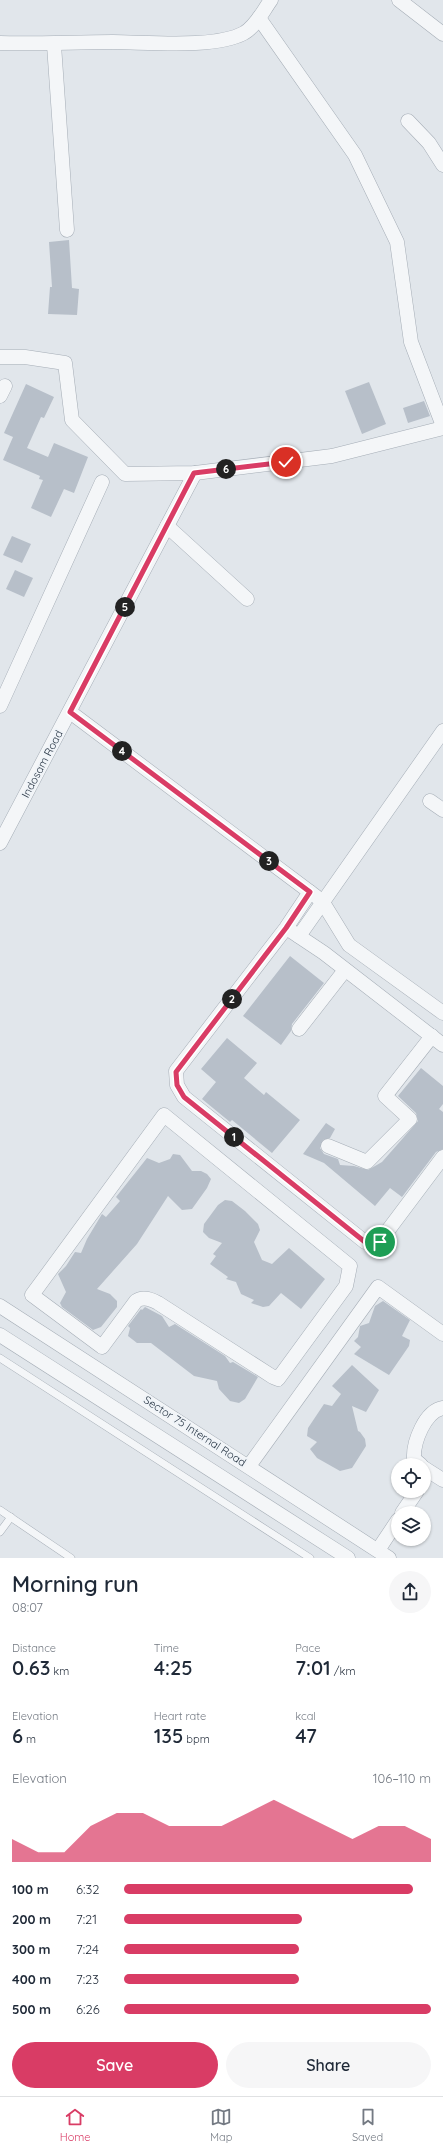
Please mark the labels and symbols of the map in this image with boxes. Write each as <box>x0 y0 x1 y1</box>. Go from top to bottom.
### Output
pin <box>269 445 303 479</box>
pin: 6 <box>216 459 236 479</box>
pin: 5 <box>115 597 135 617</box>
street label: Indosam Road <box>18 728 66 800</box>
pin: 4 <box>112 741 132 761</box>
pin: 3 <box>259 851 279 871</box>
pin: 2 <box>222 989 242 1009</box>
pin: 1 <box>224 1127 244 1147</box>
pin <box>363 1225 397 1259</box>
street label: Sector 75 Internal Road <box>141 1393 249 1469</box>

